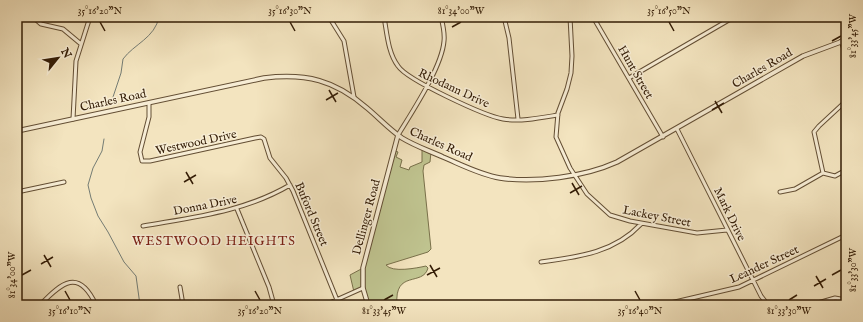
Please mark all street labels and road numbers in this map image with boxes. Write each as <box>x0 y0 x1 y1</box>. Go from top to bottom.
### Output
street label: Hunt Street <box>614 43 657 102</box>
street label: Charles Road <box>729 45 796 92</box>
street label: Rhodann Drive <box>416 65 492 112</box>
street label: Charles Road <box>79 86 148 115</box>
street label: Charles Road <box>407 124 475 165</box>
street label: Westwood Drive <box>154 126 238 158</box>
street label: Dellinger Road <box>349 177 384 256</box>
street label: Buford Street <box>291 180 332 248</box>
street label: Mark Drive <box>710 185 749 244</box>
street label: Donna Drive <box>172 192 239 219</box>
street label: Lackey Street <box>622 203 692 230</box>
street label: Leander Street <box>727 242 801 287</box>

